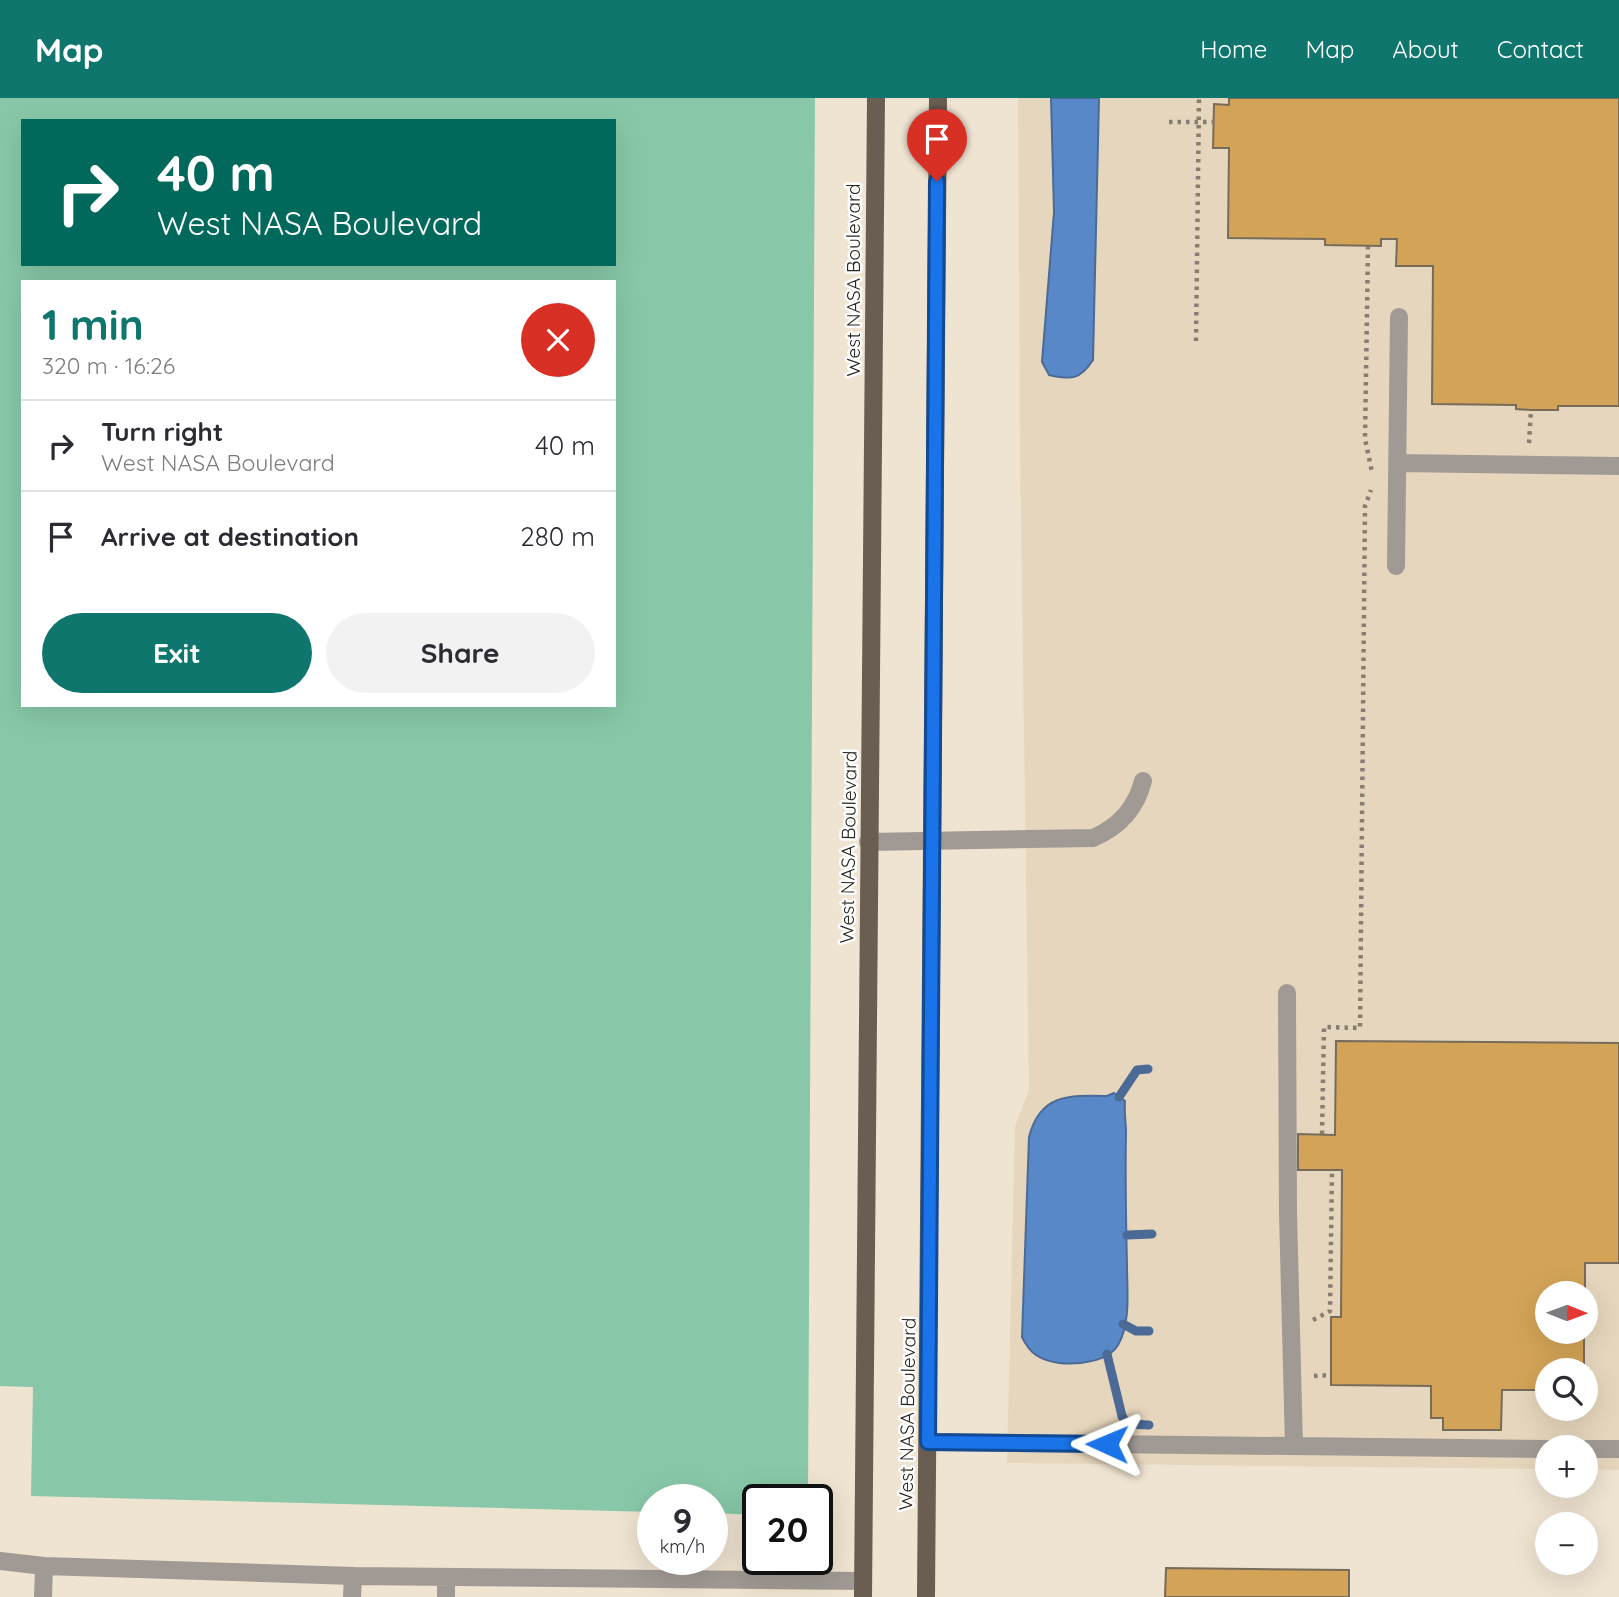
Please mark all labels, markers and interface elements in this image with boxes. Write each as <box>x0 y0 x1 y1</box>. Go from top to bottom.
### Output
text: Map <box>35 29 103 70</box>
text: Home <box>1200 34 1267 64</box>
text: Map <box>1305 34 1354 64</box>
text: About <box>1392 34 1459 64</box>
text: Contact <box>1497 34 1584 64</box>
pin <box>907 109 967 181</box>
icon: arrive <box>918 120 956 158</box>
text: 40 m <box>157 142 275 203</box>
icon: right <box>42 147 133 238</box>
street label: West NASA Boulevard <box>841 183 865 377</box>
text: West NASA Boulevard <box>157 203 482 243</box>
text: 1 min <box>42 298 144 351</box>
button: close <box>521 303 595 377</box>
text: 320 m · 16:26 <box>42 351 175 380</box>
text: Turn right <box>101 415 223 448</box>
icon: right <box>42 427 80 465</box>
text: 40 m <box>535 429 595 462</box>
text: West NASA Boulevard <box>101 448 335 477</box>
icon: arrive <box>42 518 80 556</box>
text: Arrive at destination <box>101 520 359 553</box>
text: 280 m <box>520 520 595 553</box>
button: Exit <box>42 613 312 693</box>
button: Share <box>326 613 595 693</box>
street label: West NASA Boulevard <box>834 750 862 944</box>
north arrow <box>1535 1281 1598 1344</box>
map controls <box>1535 1281 1598 1575</box>
street label: West NASA Boulevard <box>893 1317 921 1511</box>
button: search <box>1535 1358 1598 1421</box>
position arrow <box>1070 1407 1144 1481</box>
button: + <box>1535 1435 1598 1498</box>
speed limit sign: 20 <box>742 1484 833 1575</box>
text: 9 <box>673 1498 692 1542</box>
button: − <box>1535 1512 1598 1575</box>
text: km/h <box>660 1535 705 1558</box>

